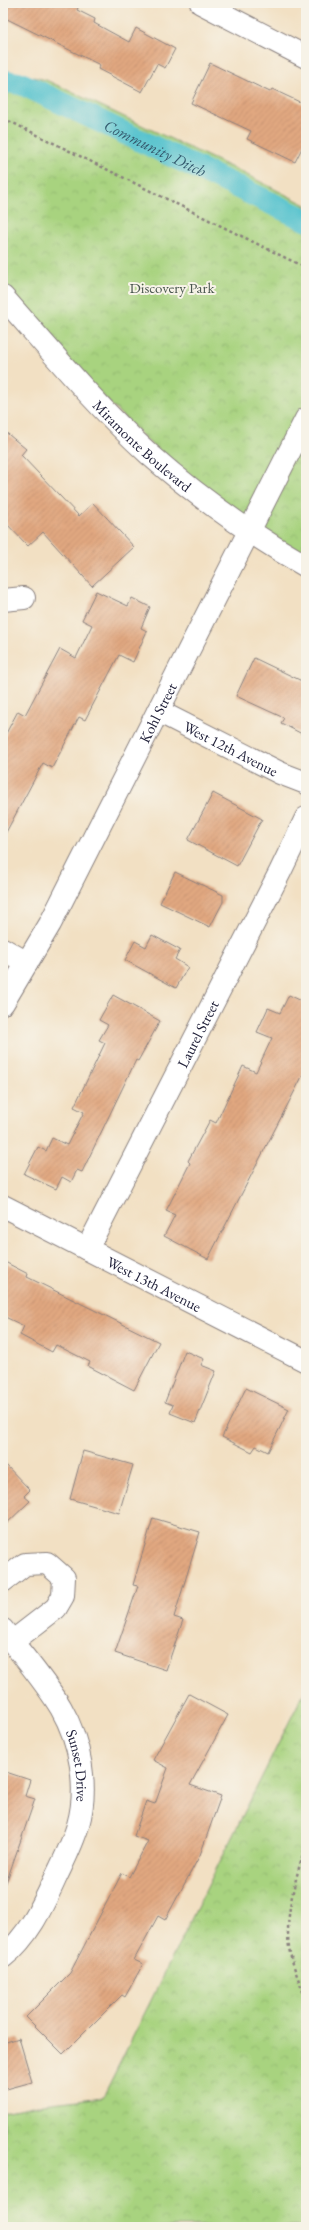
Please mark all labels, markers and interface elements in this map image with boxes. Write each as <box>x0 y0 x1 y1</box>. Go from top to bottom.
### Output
water label: Community Ditch <box>101 114 210 181</box>
park label: Discovery Park <box>129 278 215 297</box>
street label: Miramonte Boulevard <box>89 395 196 496</box>
street label: Kohl Street <box>134 679 180 746</box>
street label: West 12th Avenue <box>181 716 282 780</box>
street label: Laurel Street <box>172 996 223 1070</box>
street label: West 13th Avenue <box>104 1251 205 1316</box>
street label: Sunset Drive <box>62 1726 92 1802</box>

